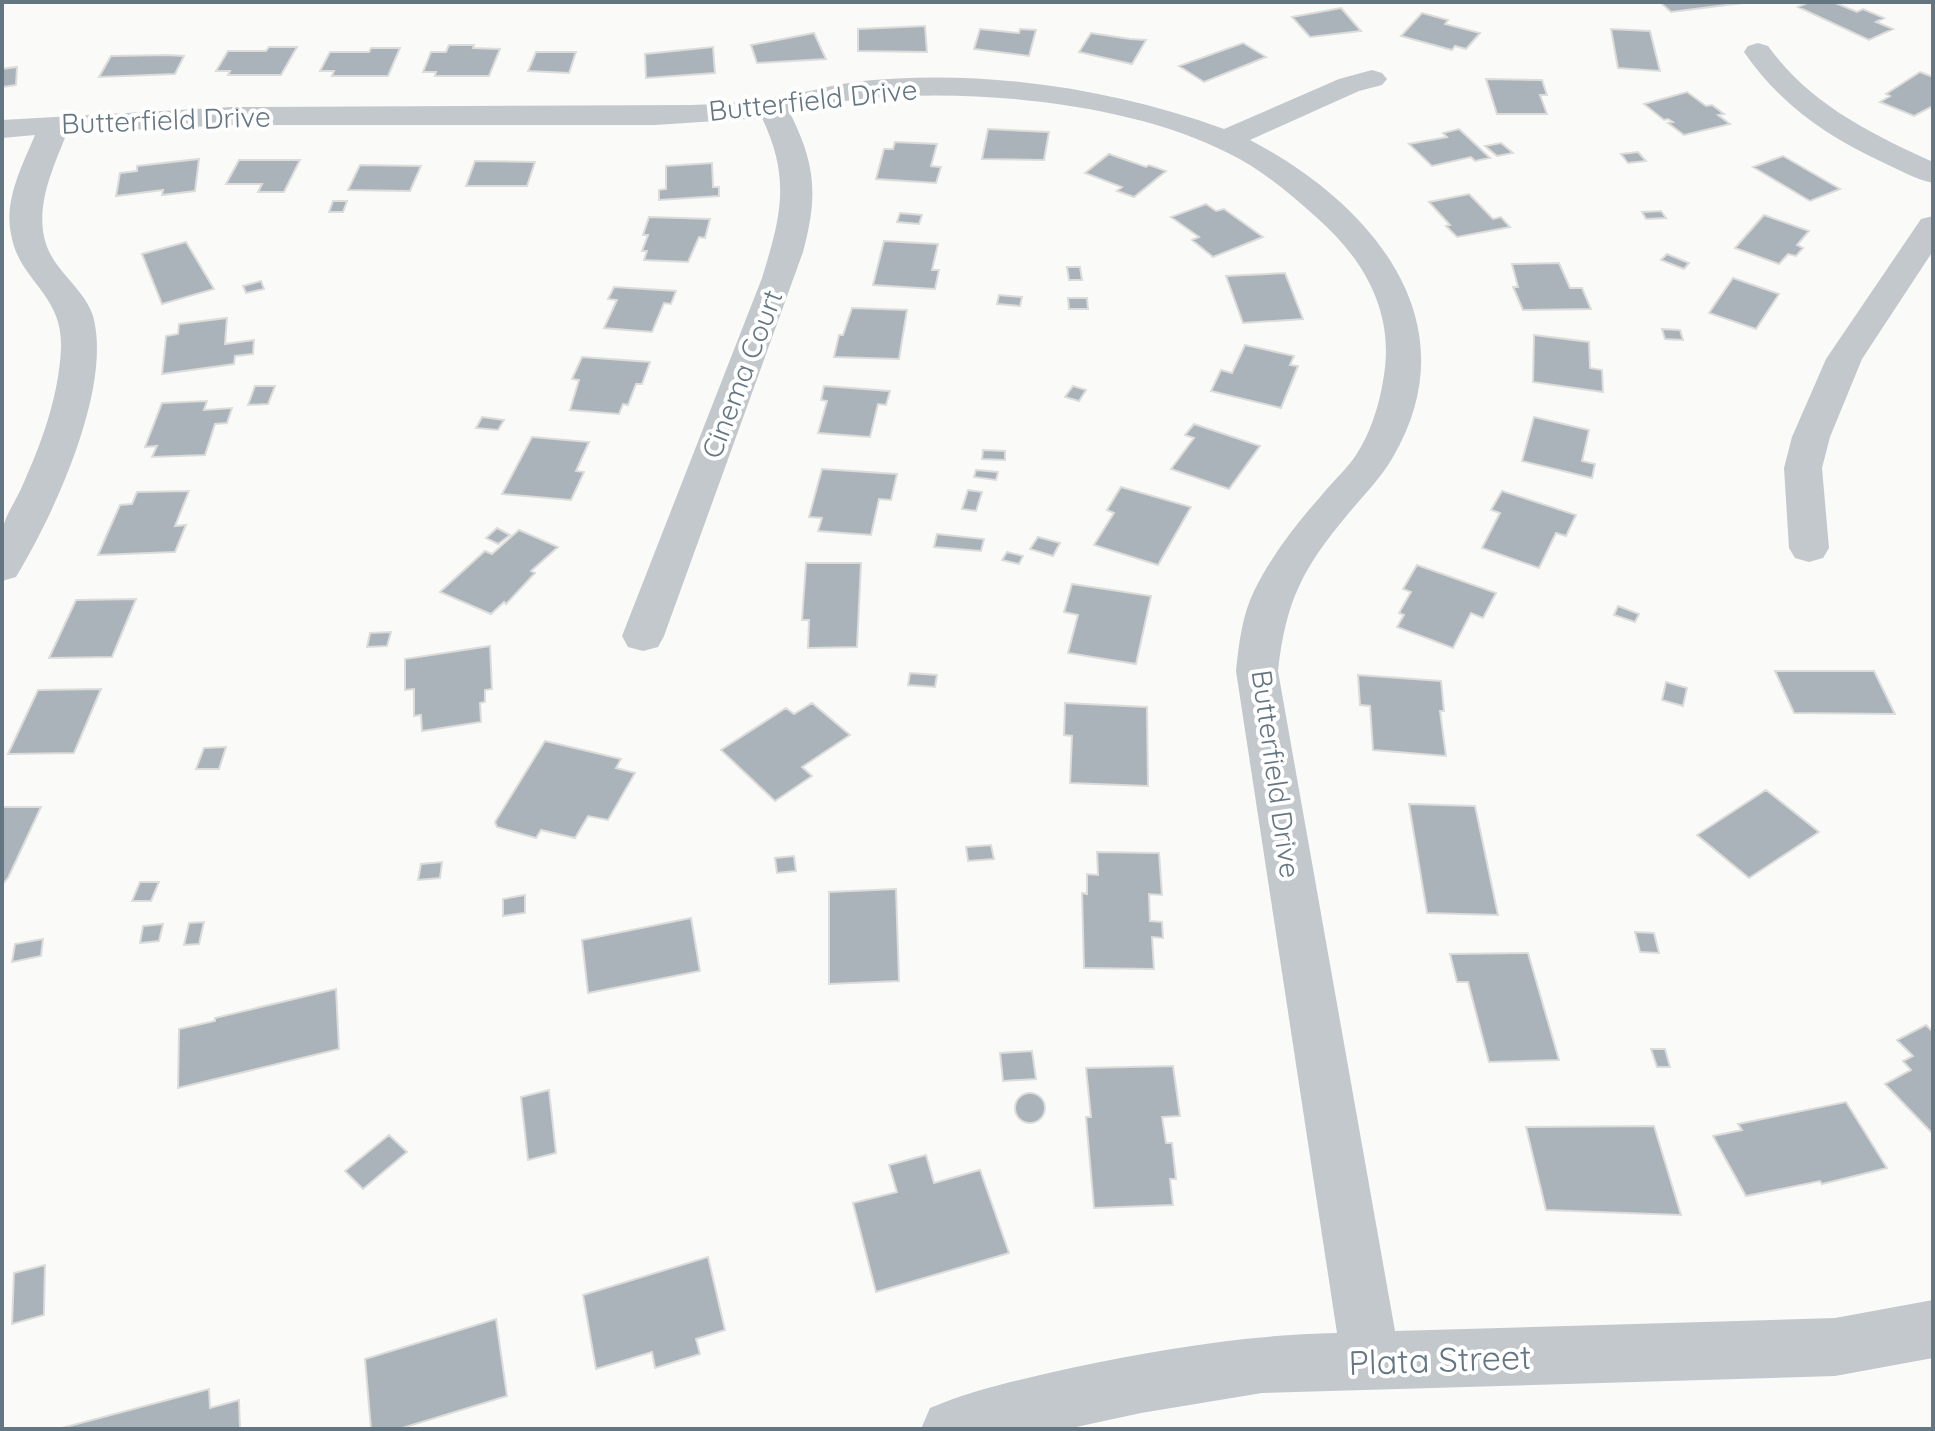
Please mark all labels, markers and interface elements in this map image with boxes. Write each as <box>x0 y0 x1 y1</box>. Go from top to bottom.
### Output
street label: Butterfield Drive <box>707 71 919 128</box>
street label: Butterfield Drive <box>61 98 271 141</box>
street label: Cinema Court <box>693 285 790 463</box>
street label: Butterfield Drive <box>1245 668 1308 880</box>
street label: Plata Street <box>1348 1335 1532 1384</box>

